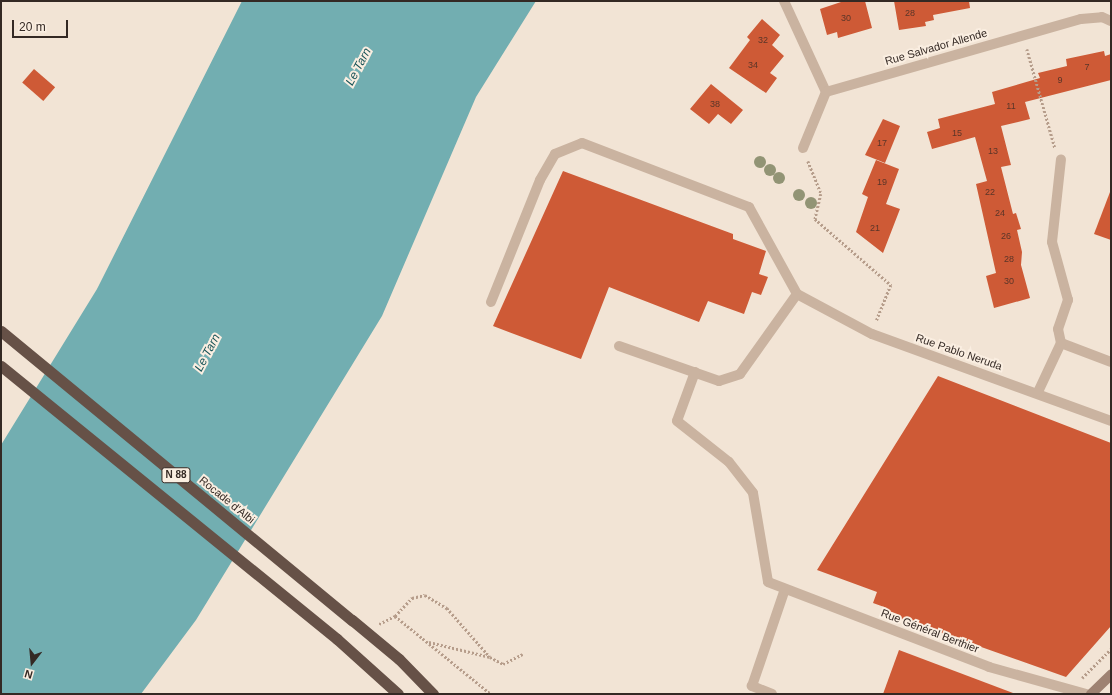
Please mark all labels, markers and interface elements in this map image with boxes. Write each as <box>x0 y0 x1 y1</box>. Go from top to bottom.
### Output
house number: 28 <box>905 8 915 18</box>
scale bar <box>14 12 70 38</box>
house number: 30 <box>841 13 851 23</box>
text: 20 m <box>19 20 46 34</box>
street label: Rue Salvador Allende <box>883 26 989 68</box>
house number: 32 <box>758 35 768 45</box>
water label: Le Tarn <box>343 46 375 88</box>
house number: 34 <box>748 60 758 70</box>
house number: 7 <box>1084 62 1090 72</box>
house number: 9 <box>1057 75 1063 85</box>
house number: 38 <box>710 99 720 109</box>
house number: 11 <box>1006 101 1016 111</box>
house number: 15 <box>952 128 962 138</box>
house number: 17 <box>877 138 887 148</box>
house number: 13 <box>988 146 998 156</box>
house number: 19 <box>877 177 887 187</box>
house number: 22 <box>985 187 995 197</box>
house number: 24 <box>995 208 1005 218</box>
house number: 21 <box>870 223 880 233</box>
house number: 26 <box>1001 231 1011 241</box>
house number: 28 <box>1004 254 1014 264</box>
house number: 30 <box>1004 276 1014 286</box>
street label: Rue Pablo Neruda <box>914 331 1004 373</box>
water label: Le Tarn <box>192 332 224 374</box>
road number: N 88 <box>161 467 191 483</box>
street label: Rocade d'Albi <box>197 474 257 526</box>
street label: Rue Général Berthier <box>879 606 981 656</box>
north arrow <box>12 643 52 683</box>
text: N <box>23 668 34 681</box>

